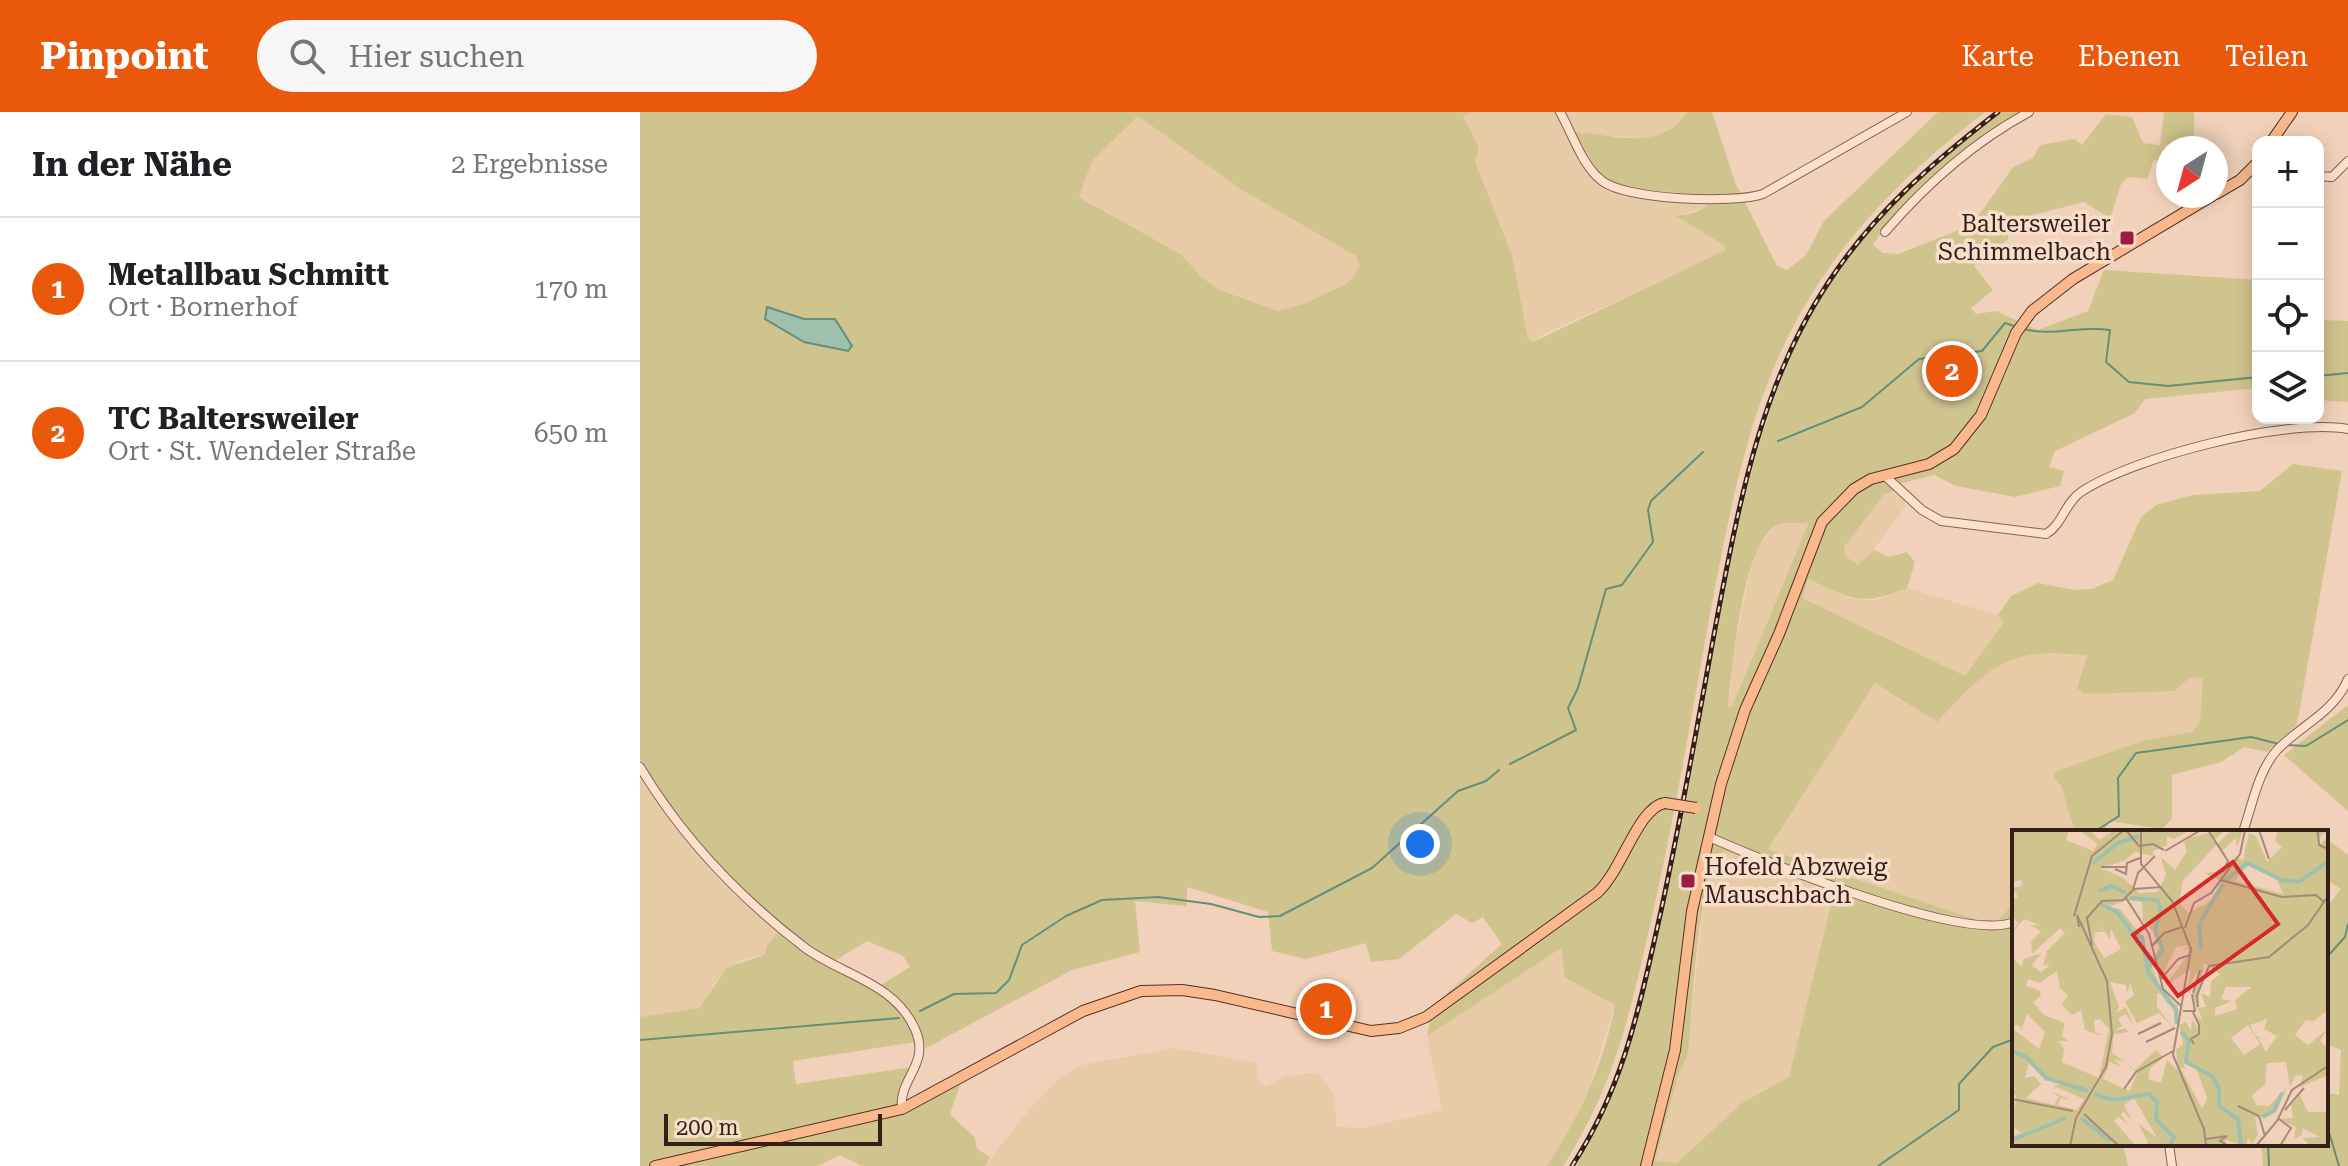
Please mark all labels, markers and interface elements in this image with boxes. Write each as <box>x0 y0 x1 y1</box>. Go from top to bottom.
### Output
search box <box>257 20 817 92</box>
text: Pinpoint <box>40 34 209 78</box>
icon: search <box>285 34 329 78</box>
text: Hier suchen <box>349 39 524 74</box>
text: Karte <box>1961 40 2034 73</box>
text: Ebenen <box>2078 40 2181 73</box>
text: Teilen <box>2225 40 2308 73</box>
north arrow <box>2156 136 2228 208</box>
map controls <box>2252 136 2324 424</box>
button: + <box>2252 136 2324 208</box>
text: In der Nähe <box>32 144 232 184</box>
text: 2 Ergebnisse <box>451 149 608 179</box>
button: − <box>2252 208 2324 280</box>
place label: Baltersweiler Schimmelbach <box>1938 210 2111 266</box>
marker: Baltersweiler Schimmelbach <box>2118 229 2136 247</box>
text: Metallbau Schmitt <box>108 257 389 292</box>
text: 1 <box>51 274 65 304</box>
text: 170 m <box>534 274 608 304</box>
button: locate <box>2252 280 2324 352</box>
text: Ort · Bornerhof <box>108 292 298 322</box>
pin: 2 <box>1926 341 1978 401</box>
button: layers <box>2252 352 2324 424</box>
text: TC Baltersweiler <box>108 401 359 436</box>
text: 2 <box>51 418 65 448</box>
text: 650 m <box>534 418 608 448</box>
text: Ort · St. Wendeler Straße <box>108 436 416 466</box>
your location <box>1400 824 1440 864</box>
inset map <box>2012 830 2328 1146</box>
place label: Hofeld Abzweig Mauschbach <box>1704 853 1888 909</box>
marker: Hofeld Abzweig Mauschbach <box>1679 872 1697 890</box>
pin: 1 <box>1300 979 1352 1039</box>
scale bar <box>664 1110 882 1146</box>
text: 200 m <box>676 1115 739 1140</box>

